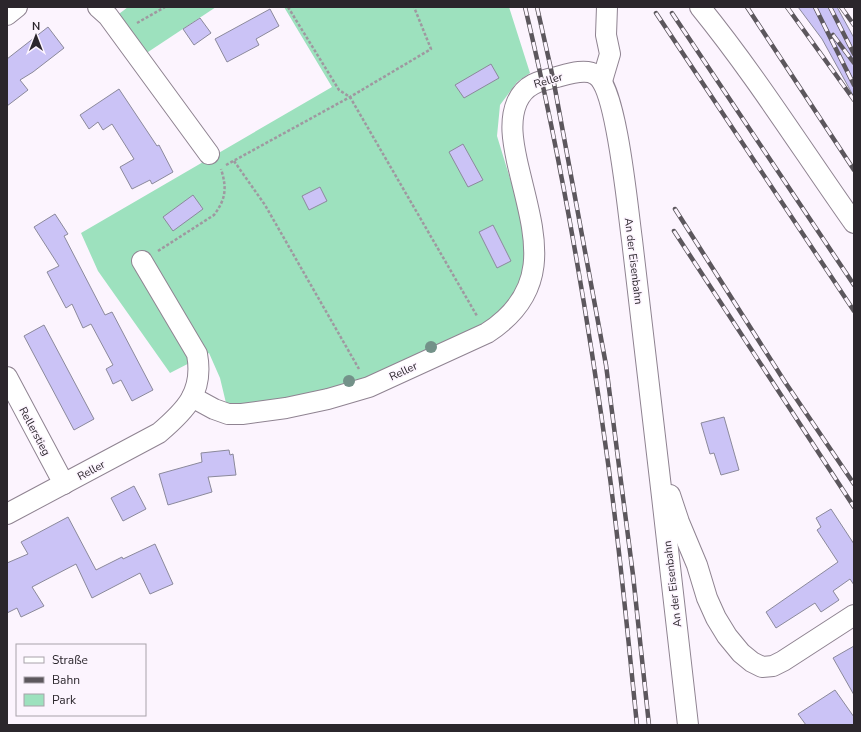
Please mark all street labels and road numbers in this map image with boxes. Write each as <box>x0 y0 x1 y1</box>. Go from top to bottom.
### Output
street label: Reller <box>532 69 564 92</box>
street label: An der Eisenbahn <box>621 217 646 305</box>
street label: Reller <box>387 358 420 384</box>
street label: Rellerstieg <box>15 404 54 458</box>
street label: Reller <box>75 457 108 484</box>
street label: An der Eisenbahn <box>660 540 685 628</box>

